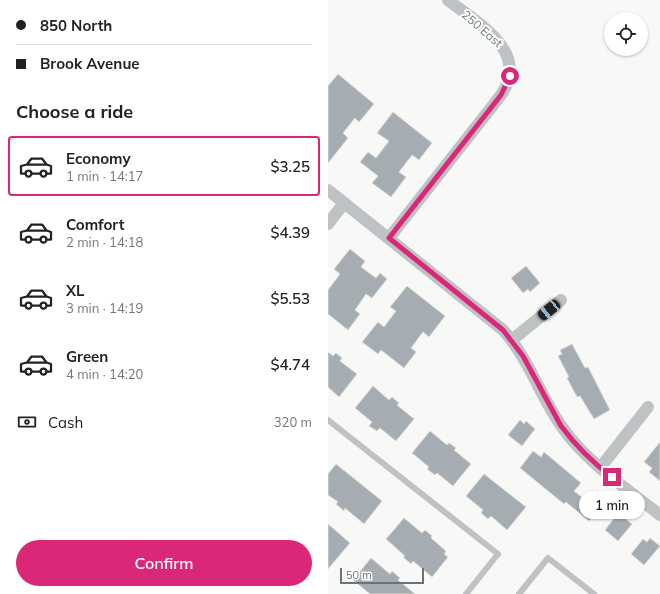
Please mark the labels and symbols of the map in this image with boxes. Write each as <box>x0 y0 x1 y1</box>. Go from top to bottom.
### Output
street label: 250 East <box>459 7 506 50</box>
route start <box>501 67 519 85</box>
car <box>536 298 562 322</box>
route end <box>603 468 621 486</box>
callout: 1 min <box>579 491 645 519</box>
scale bar <box>340 566 424 585</box>

